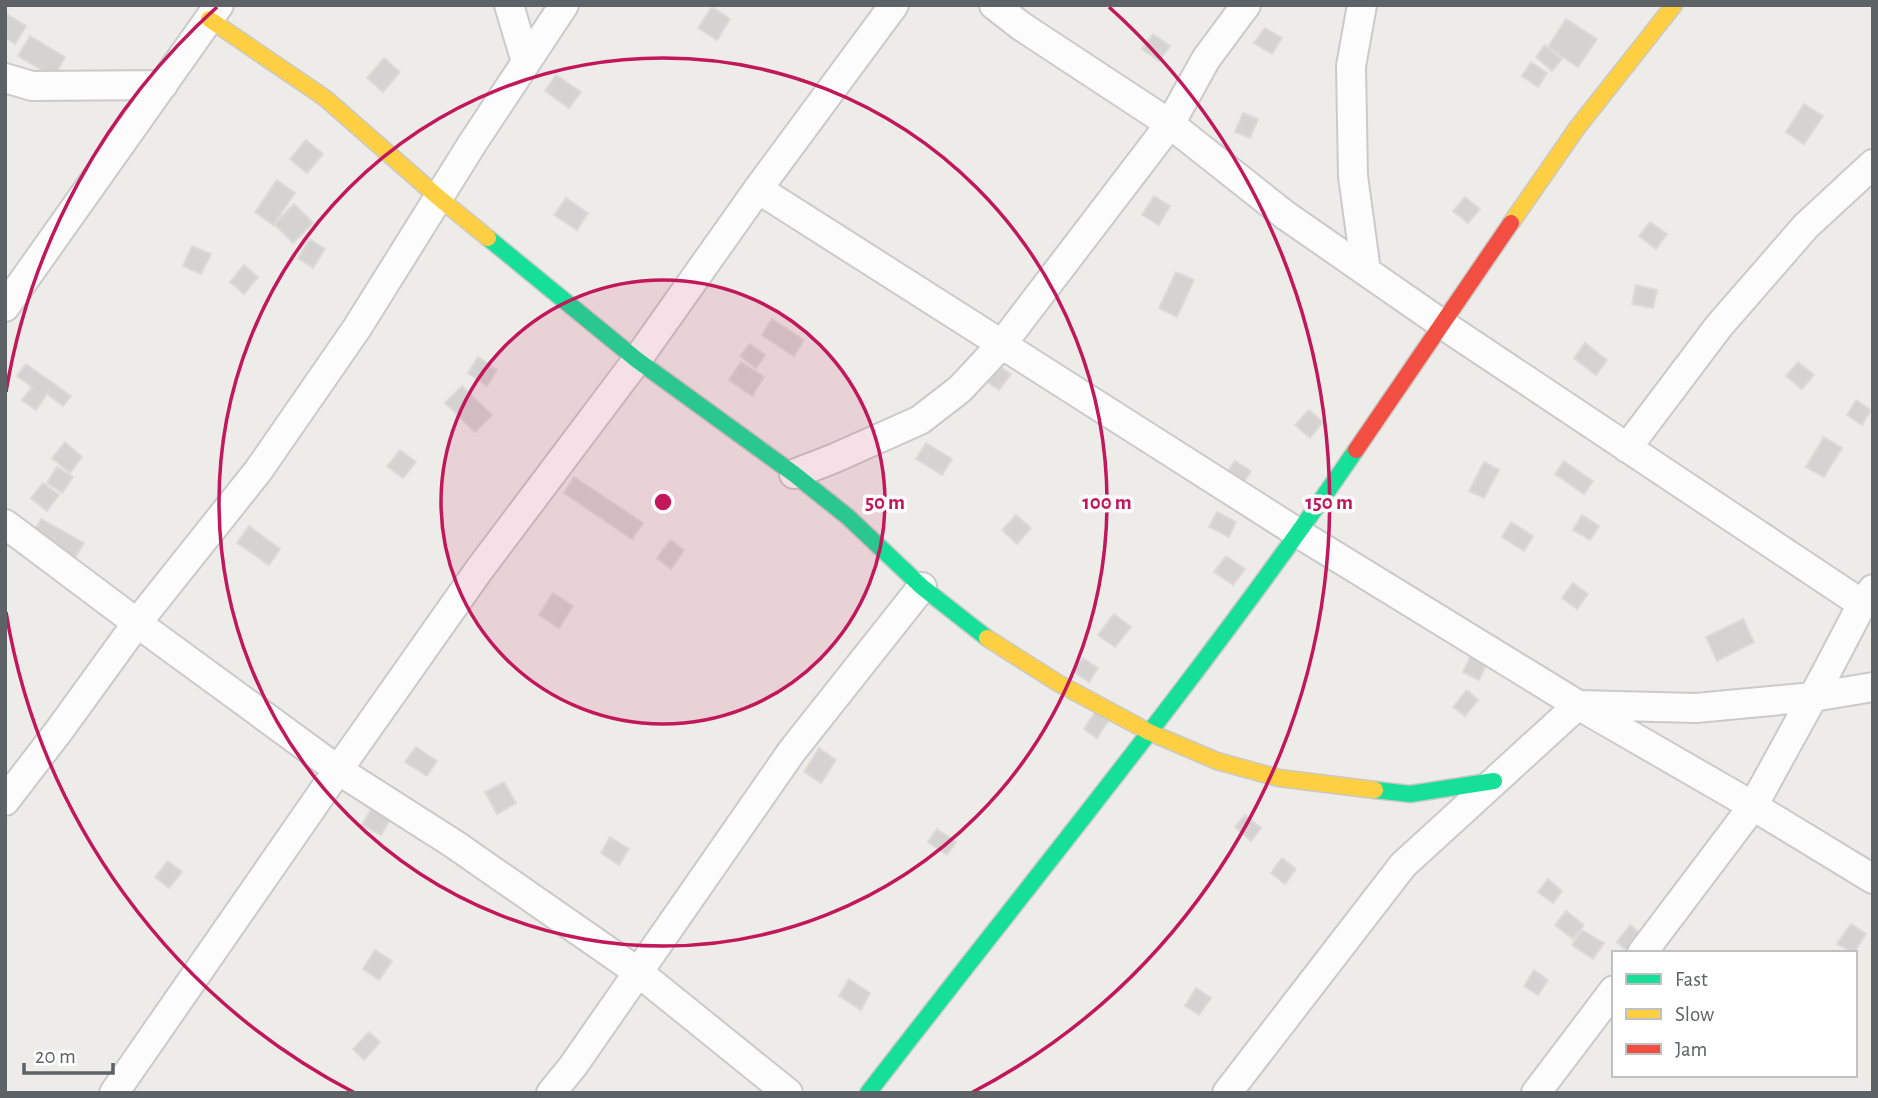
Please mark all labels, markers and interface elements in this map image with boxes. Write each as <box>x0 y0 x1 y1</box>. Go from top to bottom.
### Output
centre of rings <box>651 490 675 514</box>
text: 50 m <box>865 492 905 513</box>
text: 100 m <box>1082 492 1132 513</box>
text: 150 m <box>1305 492 1353 513</box>
legend <box>1612 951 1857 1077</box>
text: Fast <box>1675 969 1708 990</box>
text: Slow <box>1675 1004 1714 1025</box>
scale bar <box>24 1032 114 1076</box>
text: Jam <box>1675 1039 1707 1060</box>
text: 20 m <box>35 1046 76 1067</box>

